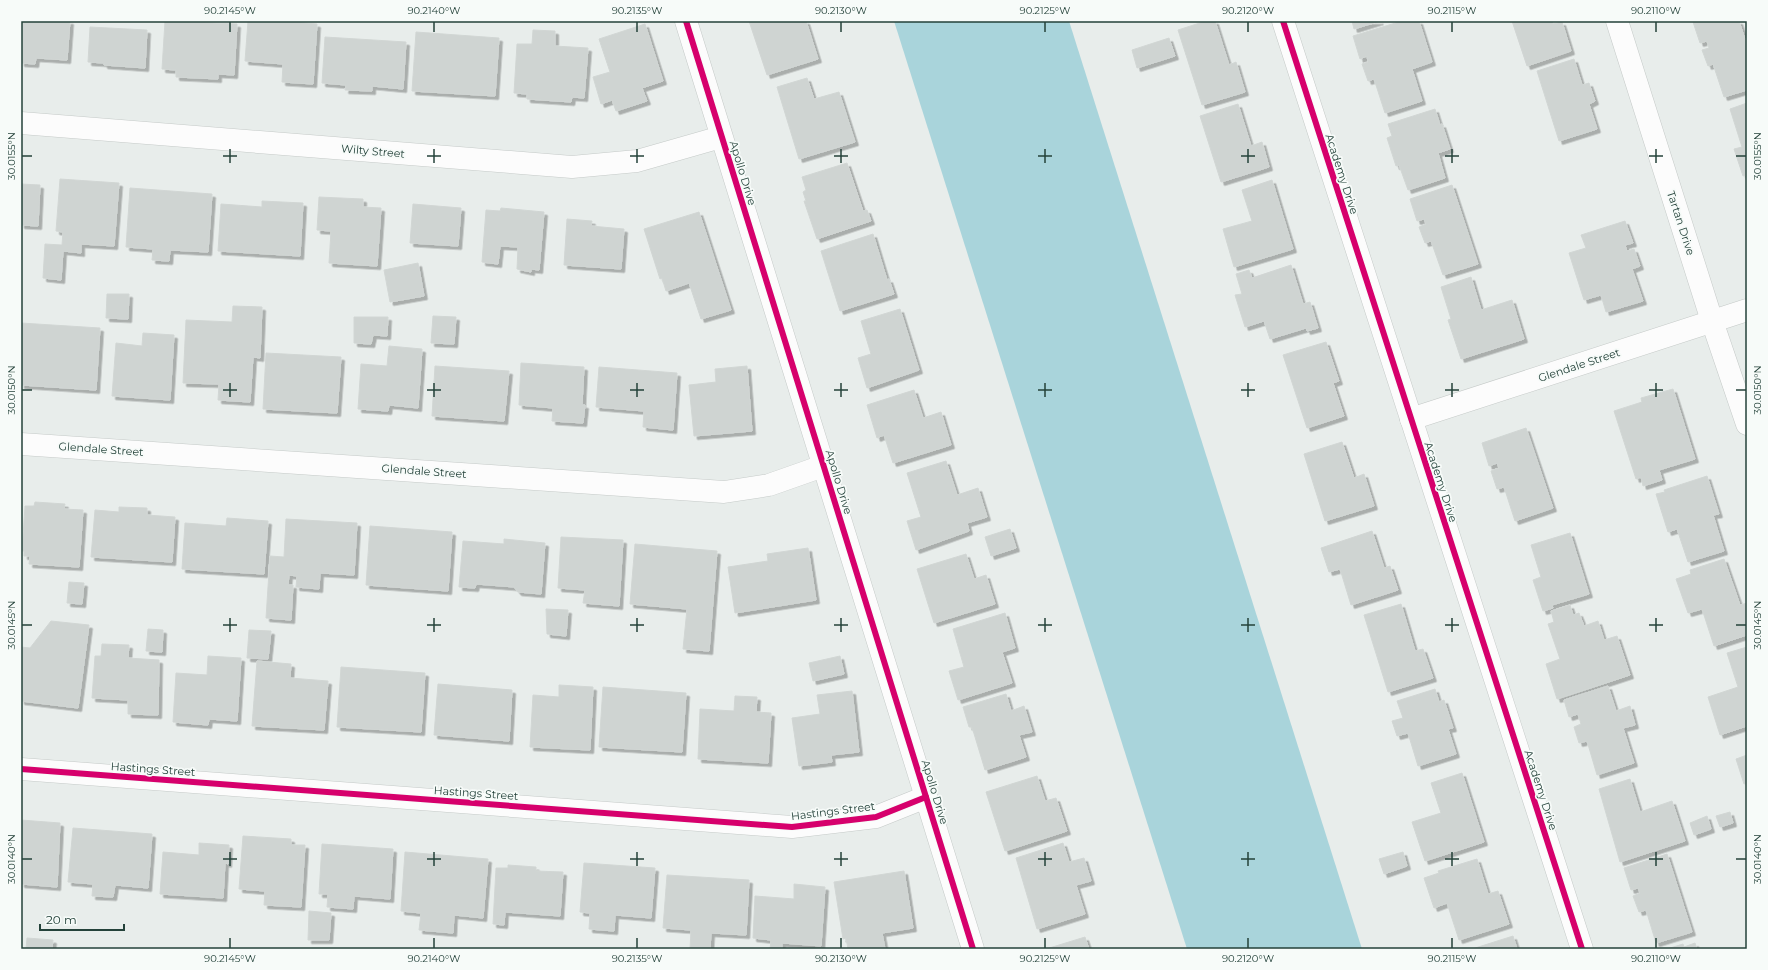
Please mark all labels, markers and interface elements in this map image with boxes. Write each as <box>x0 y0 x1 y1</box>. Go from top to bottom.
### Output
text: 90.2145°W <box>204 4 256 17</box>
text: 90.2140°W <box>408 4 460 17</box>
text: 90.2135°W <box>612 4 662 17</box>
text: 90.2130°W <box>815 4 867 17</box>
text: 90.2125°W <box>1020 4 1070 17</box>
text: 90.2120°W <box>1222 4 1274 17</box>
text: 90.2115°W <box>1428 4 1476 17</box>
text: 90.2110°W <box>1631 4 1681 17</box>
text: 30.0155°N <box>5 132 18 180</box>
street label: Academy Drive <box>1322 132 1362 216</box>
text: 30.0155°N <box>1751 132 1764 180</box>
street label: Apollo Drive <box>727 139 760 207</box>
street label: Wilty Street <box>340 141 406 161</box>
street label: Tartan Drive <box>1664 189 1698 257</box>
street label: Glendale Street <box>1536 345 1622 385</box>
text: 30.0150°N <box>5 365 18 415</box>
text: 30.0150°N <box>1751 365 1764 415</box>
street label: Glendale Street <box>58 439 145 459</box>
street label: Academy Drive <box>1421 440 1461 524</box>
street label: Apollo Drive <box>823 448 856 516</box>
street label: Glendale Street <box>381 461 468 481</box>
text: 30.0145°N <box>5 601 18 649</box>
text: 30.0145°N <box>1751 601 1764 649</box>
street label: Academy Drive <box>1521 748 1561 832</box>
street label: Apollo Drive <box>919 758 952 826</box>
street label: Hastings Street <box>110 759 196 779</box>
street label: Hastings Street <box>433 783 519 803</box>
street label: Hastings Street <box>790 799 876 823</box>
text: 30.0140°N <box>5 834 18 884</box>
text: 30.0140°N <box>1751 834 1764 884</box>
scale bar <box>40 906 124 932</box>
text: 20 m <box>46 912 77 927</box>
text: 90.2145°W <box>204 952 256 965</box>
text: 90.2140°W <box>408 952 460 965</box>
text: 90.2135°W <box>612 952 662 965</box>
text: 90.2130°W <box>815 952 867 965</box>
text: 90.2125°W <box>1020 952 1070 965</box>
text: 90.2120°W <box>1222 952 1274 965</box>
text: 90.2115°W <box>1428 952 1476 965</box>
text: 90.2110°W <box>1631 952 1681 965</box>

